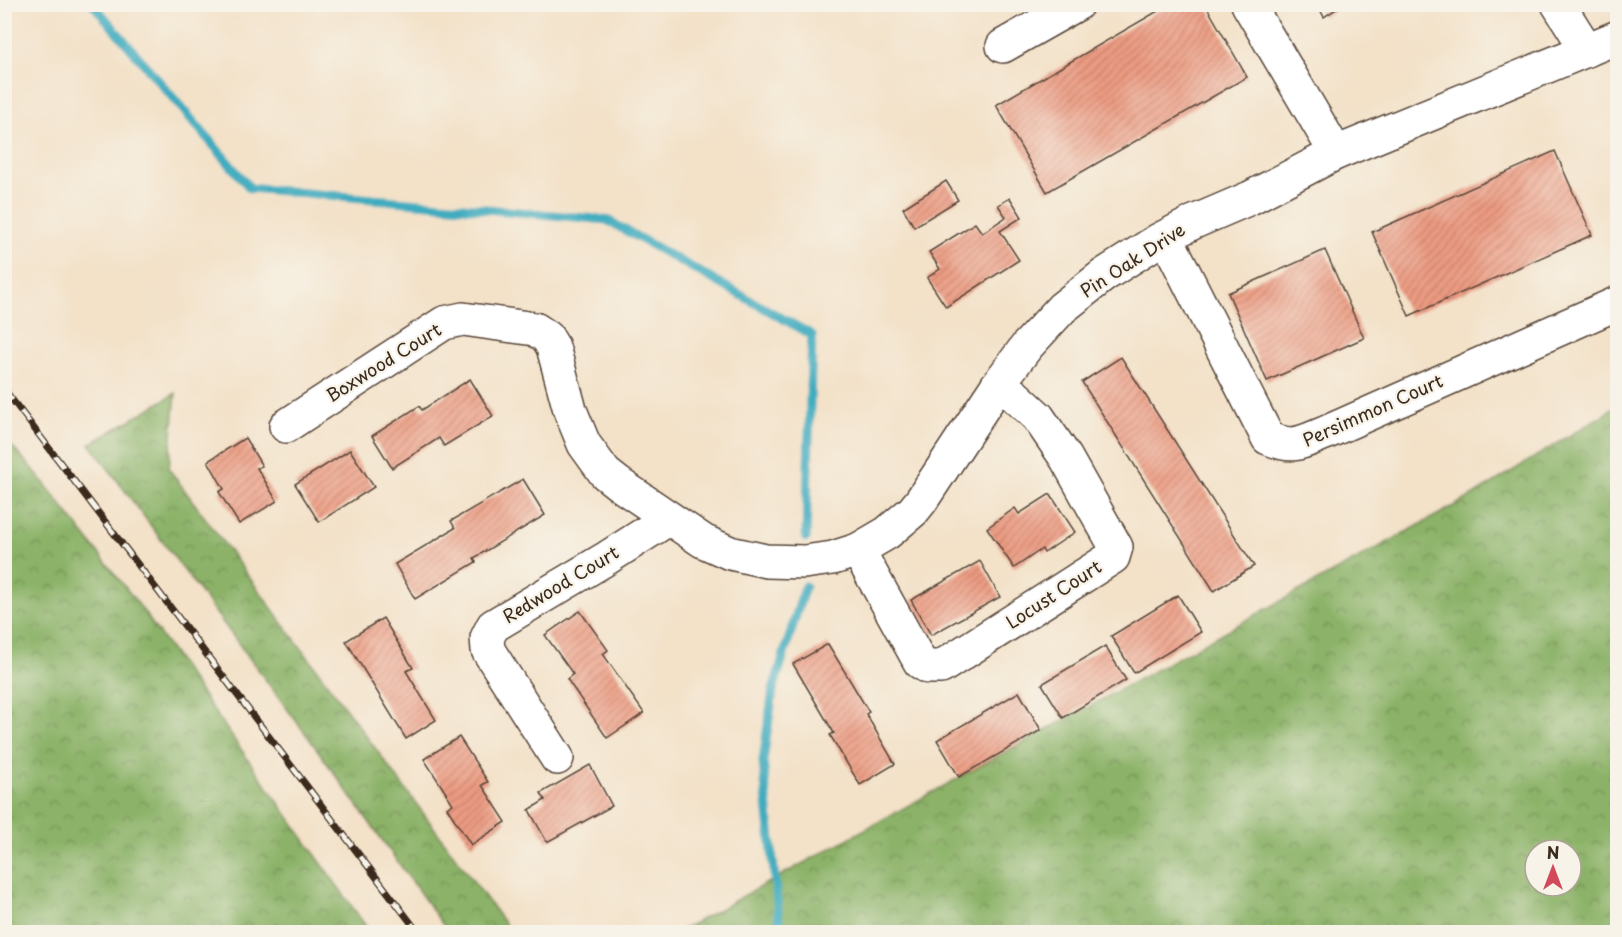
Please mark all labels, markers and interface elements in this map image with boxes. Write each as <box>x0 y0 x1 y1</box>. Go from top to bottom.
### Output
street label: Pin Oak Drive <box>1074 215 1190 304</box>
street label: Boxwood Court <box>320 315 446 408</box>
street label: Persimmon Court <box>1298 367 1447 453</box>
street label: Redwood Court <box>497 538 623 629</box>
street label: Locust Court <box>1000 553 1106 635</box>
north arrow <box>1523 838 1583 898</box>
text: N <box>1547 840 1559 864</box>

